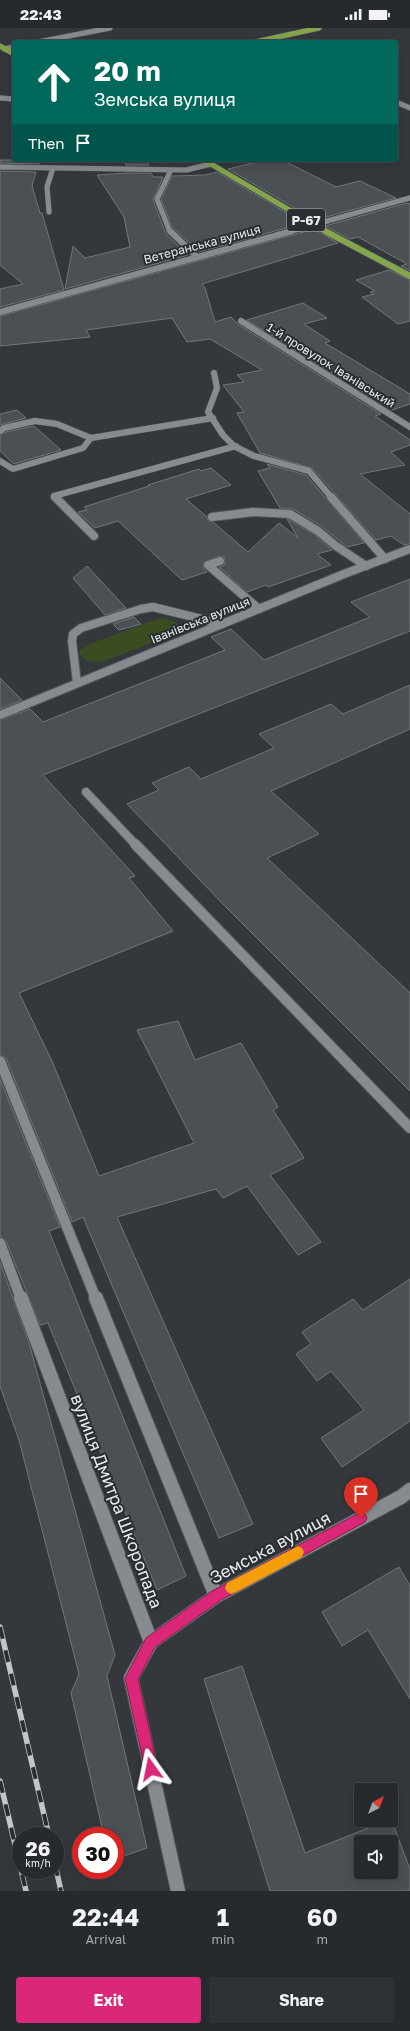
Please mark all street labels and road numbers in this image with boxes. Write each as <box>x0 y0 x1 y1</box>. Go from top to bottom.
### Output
road number: Р-67 <box>287 209 325 231</box>
street label: Ветеранська вулиця <box>142 221 262 267</box>
street label: 1-й провулок Іванівський <box>264 319 398 411</box>
street label: Іванівська вулиця <box>148 593 252 647</box>
street label: вулиця Дмитра Шкоропада <box>66 1391 168 1611</box>
street label: Земська вулиця <box>206 1506 334 1588</box>

